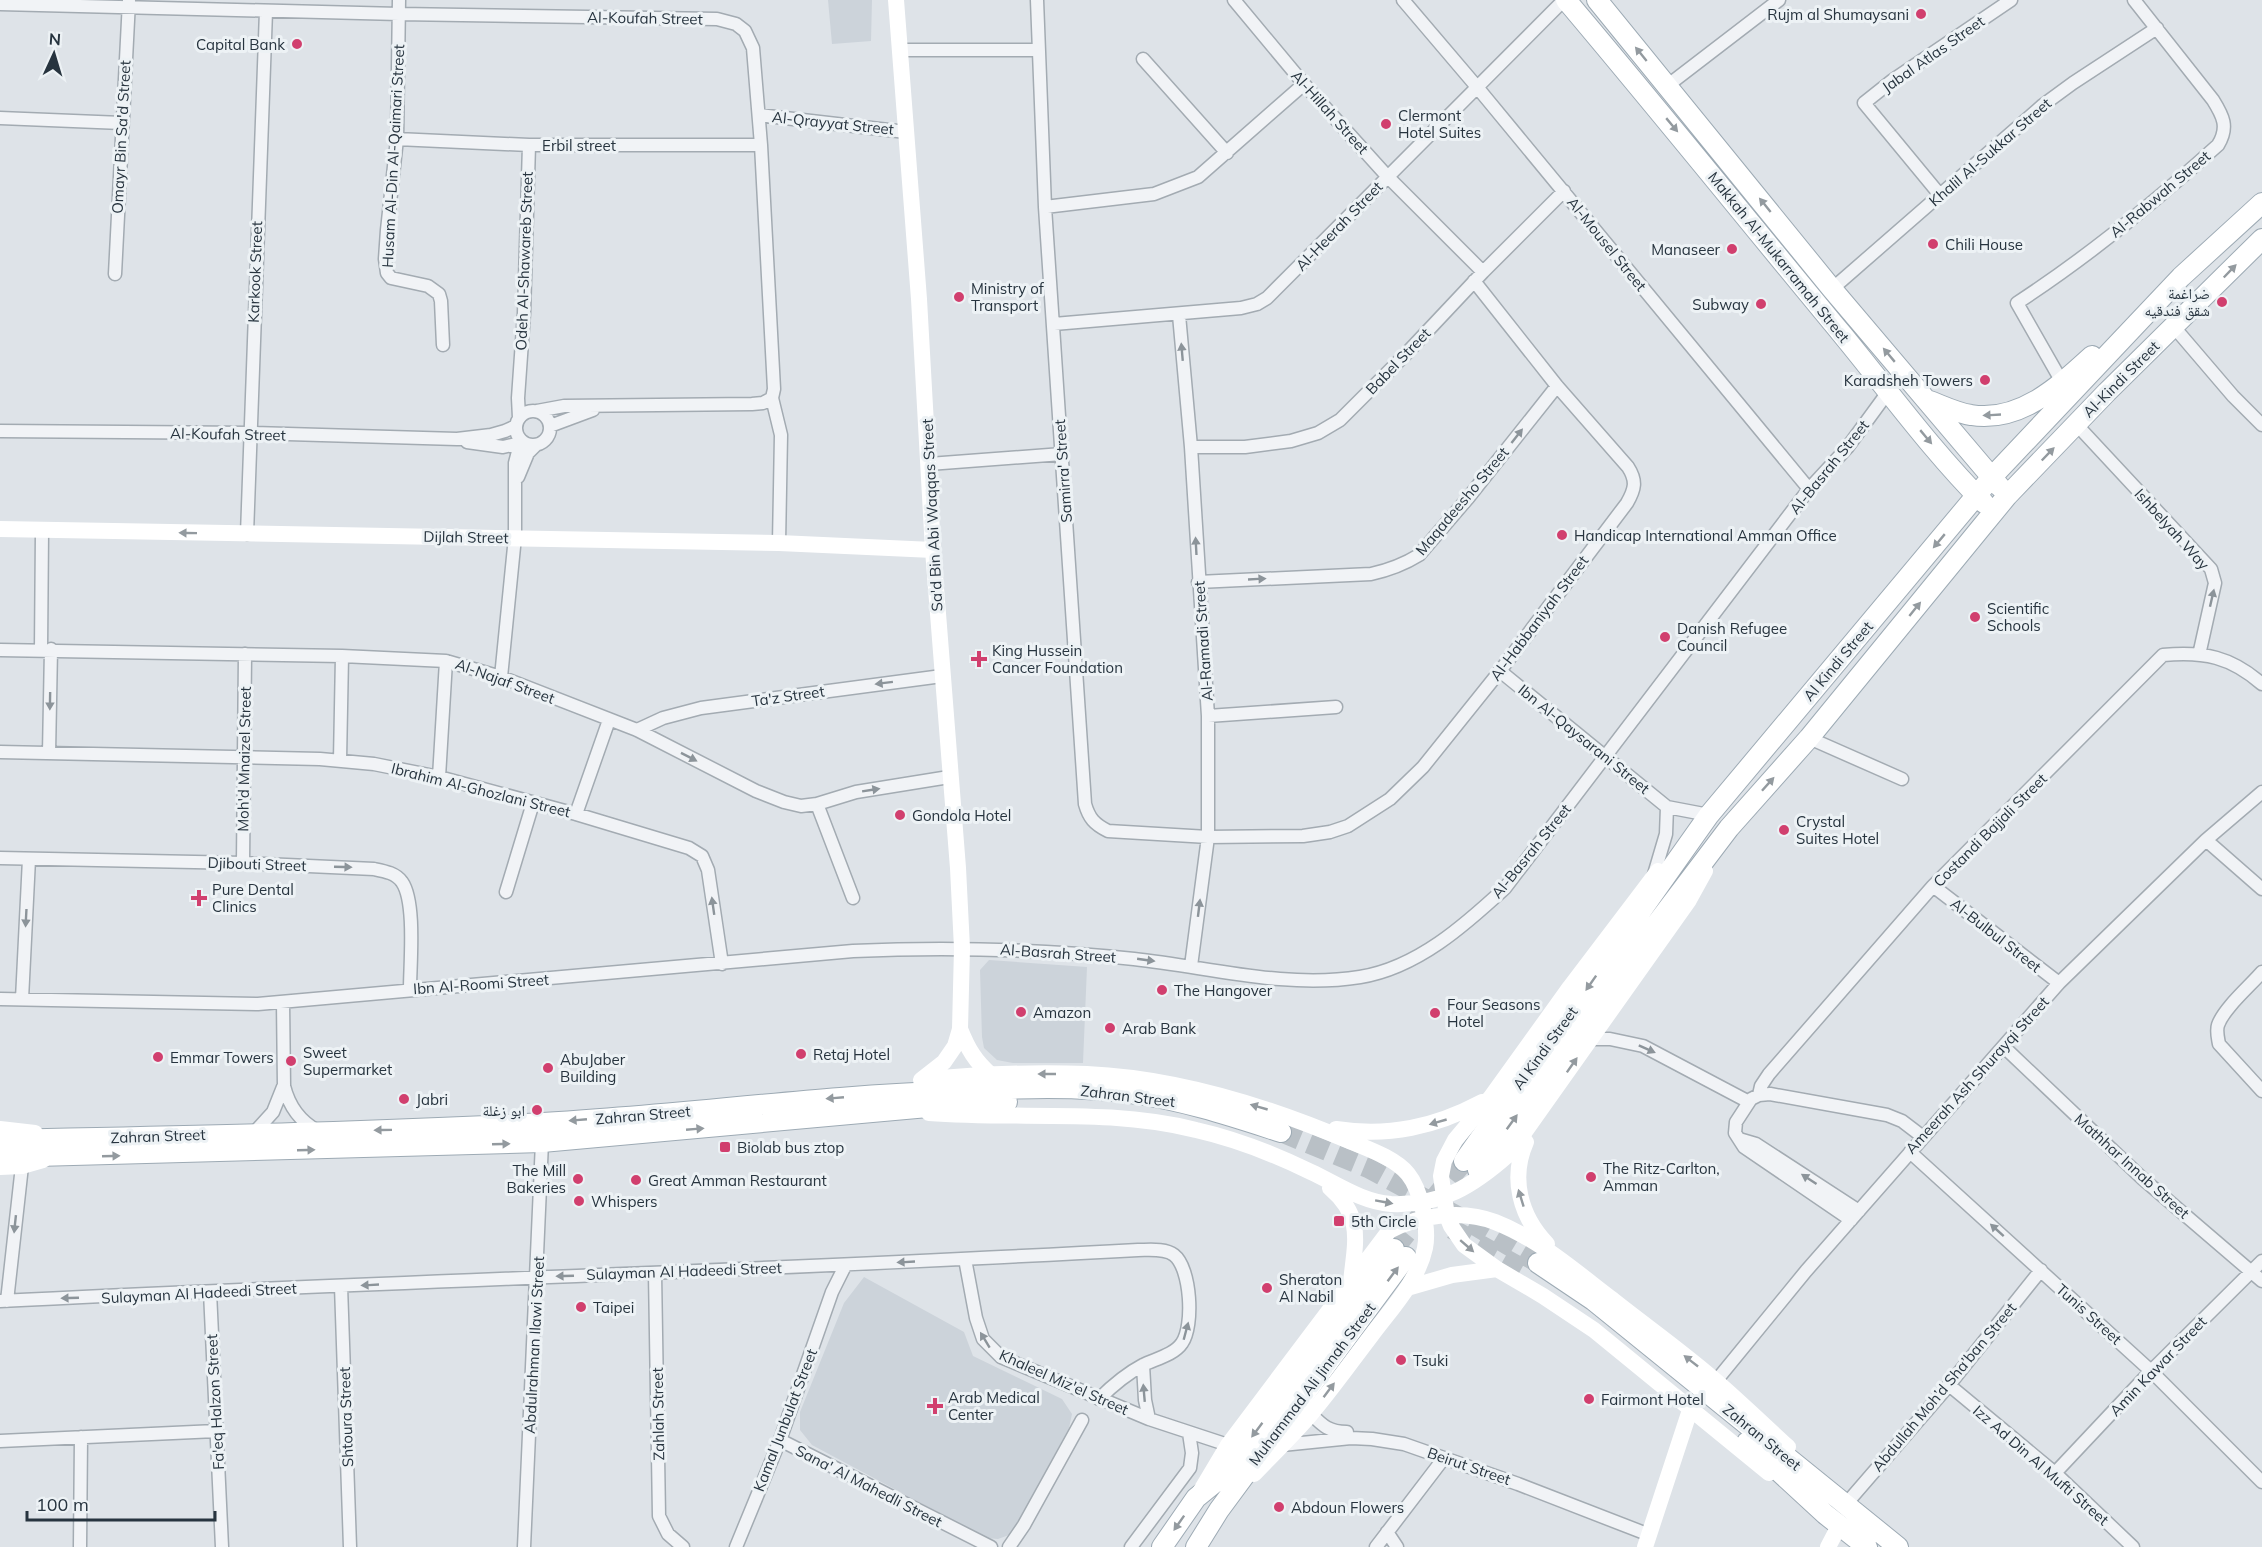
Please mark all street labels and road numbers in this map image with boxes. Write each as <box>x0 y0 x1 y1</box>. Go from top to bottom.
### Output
street label: Al-Koufah Street <box>587 7 703 29</box>
street label: Jabal Atlas Street <box>1878 12 1988 96</box>
street label: Husam Al-Din Al-Qaimari Street <box>378 44 408 268</box>
street label: Omayr Bin Sa'd Street <box>107 60 135 214</box>
street label: Al-Hillah Street <box>1287 66 1373 158</box>
street label: Khalil Al-Sukkar Street <box>1925 94 2055 210</box>
street label: Al-Qrayyat Street <box>771 107 895 139</box>
street label: Erbil street <box>542 136 616 155</box>
street label: Al-Rabwah Street <box>2106 146 2214 242</box>
street label: Makkah Al-Mukarramah Street <box>1704 168 1854 346</box>
street label: Odeh Al-Shawareb Street <box>511 171 537 351</box>
street label: Al-Heerah Street <box>1291 177 1387 275</box>
street label: Al-Mousel Street <box>1563 193 1651 295</box>
street label: Karkook Street <box>244 221 266 323</box>
street label: Babel Street <box>1362 324 1434 398</box>
street label: Al-Kindi Street <box>2079 337 2163 421</box>
street label: Al-Basrah Street <box>1785 416 1873 518</box>
street label: Sa'd Bin Abi Waqqas Street <box>917 418 947 612</box>
street label: Samirra' Street <box>1050 419 1076 523</box>
street label: Al-Koufah Street <box>170 423 286 445</box>
street label: Maqadeesho Street <box>1411 443 1513 559</box>
street label: Ishbelyah Way <box>2130 484 2214 574</box>
street label: Dijlah Street <box>423 527 509 547</box>
street label: Al-Habbaniyah Street <box>1486 552 1592 684</box>
street label: Al-Ramadi Street <box>1189 580 1217 702</box>
street label: Al Kindi Street <box>1799 617 1877 705</box>
street label: Al-Najaf Street <box>453 654 557 708</box>
street label: Ibn Al-Qaysarani Street <box>1514 680 1654 798</box>
street label: Ta'z Street <box>750 681 826 711</box>
street label: Moh'd Mnaizel Street <box>233 686 255 832</box>
street label: Ibrahim Al-Ghozlani Street <box>389 759 573 821</box>
street label: Costandi Bajjali Street <box>1929 769 2051 891</box>
street label: Al-Basrah Street <box>1487 800 1575 902</box>
street label: Djibouti Street <box>207 853 307 875</box>
street label: Al-Bulbul Street <box>1947 894 2045 976</box>
street label: Al-Basrah Street <box>999 939 1117 967</box>
street label: Ibn Al-Roomi Street <box>412 970 550 998</box>
street label: Ameerah Ash Shurayqi Street <box>1901 992 2053 1158</box>
street label: Al Kindi Street <box>1508 1003 1582 1093</box>
street label: Zahran Street <box>1080 1081 1176 1111</box>
street label: Zahran Street <box>595 1101 691 1129</box>
street label: Mathhar Innab Street <box>2071 1109 2193 1223</box>
street label: Zahran Street <box>110 1125 206 1147</box>
street label: Abdulrahman Ilawi Street <box>520 1256 548 1434</box>
street label: Sulayman Al Hadeedi Street <box>586 1258 782 1284</box>
street label: Sulayman Al Hadeedi Street <box>101 1278 297 1308</box>
street label: Tunis Street <box>2052 1280 2126 1348</box>
street label: Muhammad Ali Jinnah Street <box>1245 1299 1379 1469</box>
street label: Abdullah Moh’d Sha’ban Street <box>1868 1299 2020 1475</box>
street label: Amin Kawar Street <box>2105 1312 2211 1420</box>
street label: Fa'eq Halzon Street <box>202 1334 228 1470</box>
street label: Khaleel Miz'el Street <box>996 1345 1132 1419</box>
street label: Kamal Junbulat Street <box>749 1346 821 1494</box>
street label: Shtoura Street <box>335 1367 357 1467</box>
street label: Zahlah Street <box>648 1367 668 1461</box>
street label: Zahran Street <box>1719 1400 1805 1474</box>
street label: Izz Ad Din Al Mufti Street <box>1969 1401 2113 1529</box>
street label: Sana' Al Mahedli Street <box>792 1441 946 1531</box>
street label: Beirut Street <box>1425 1443 1513 1489</box>

